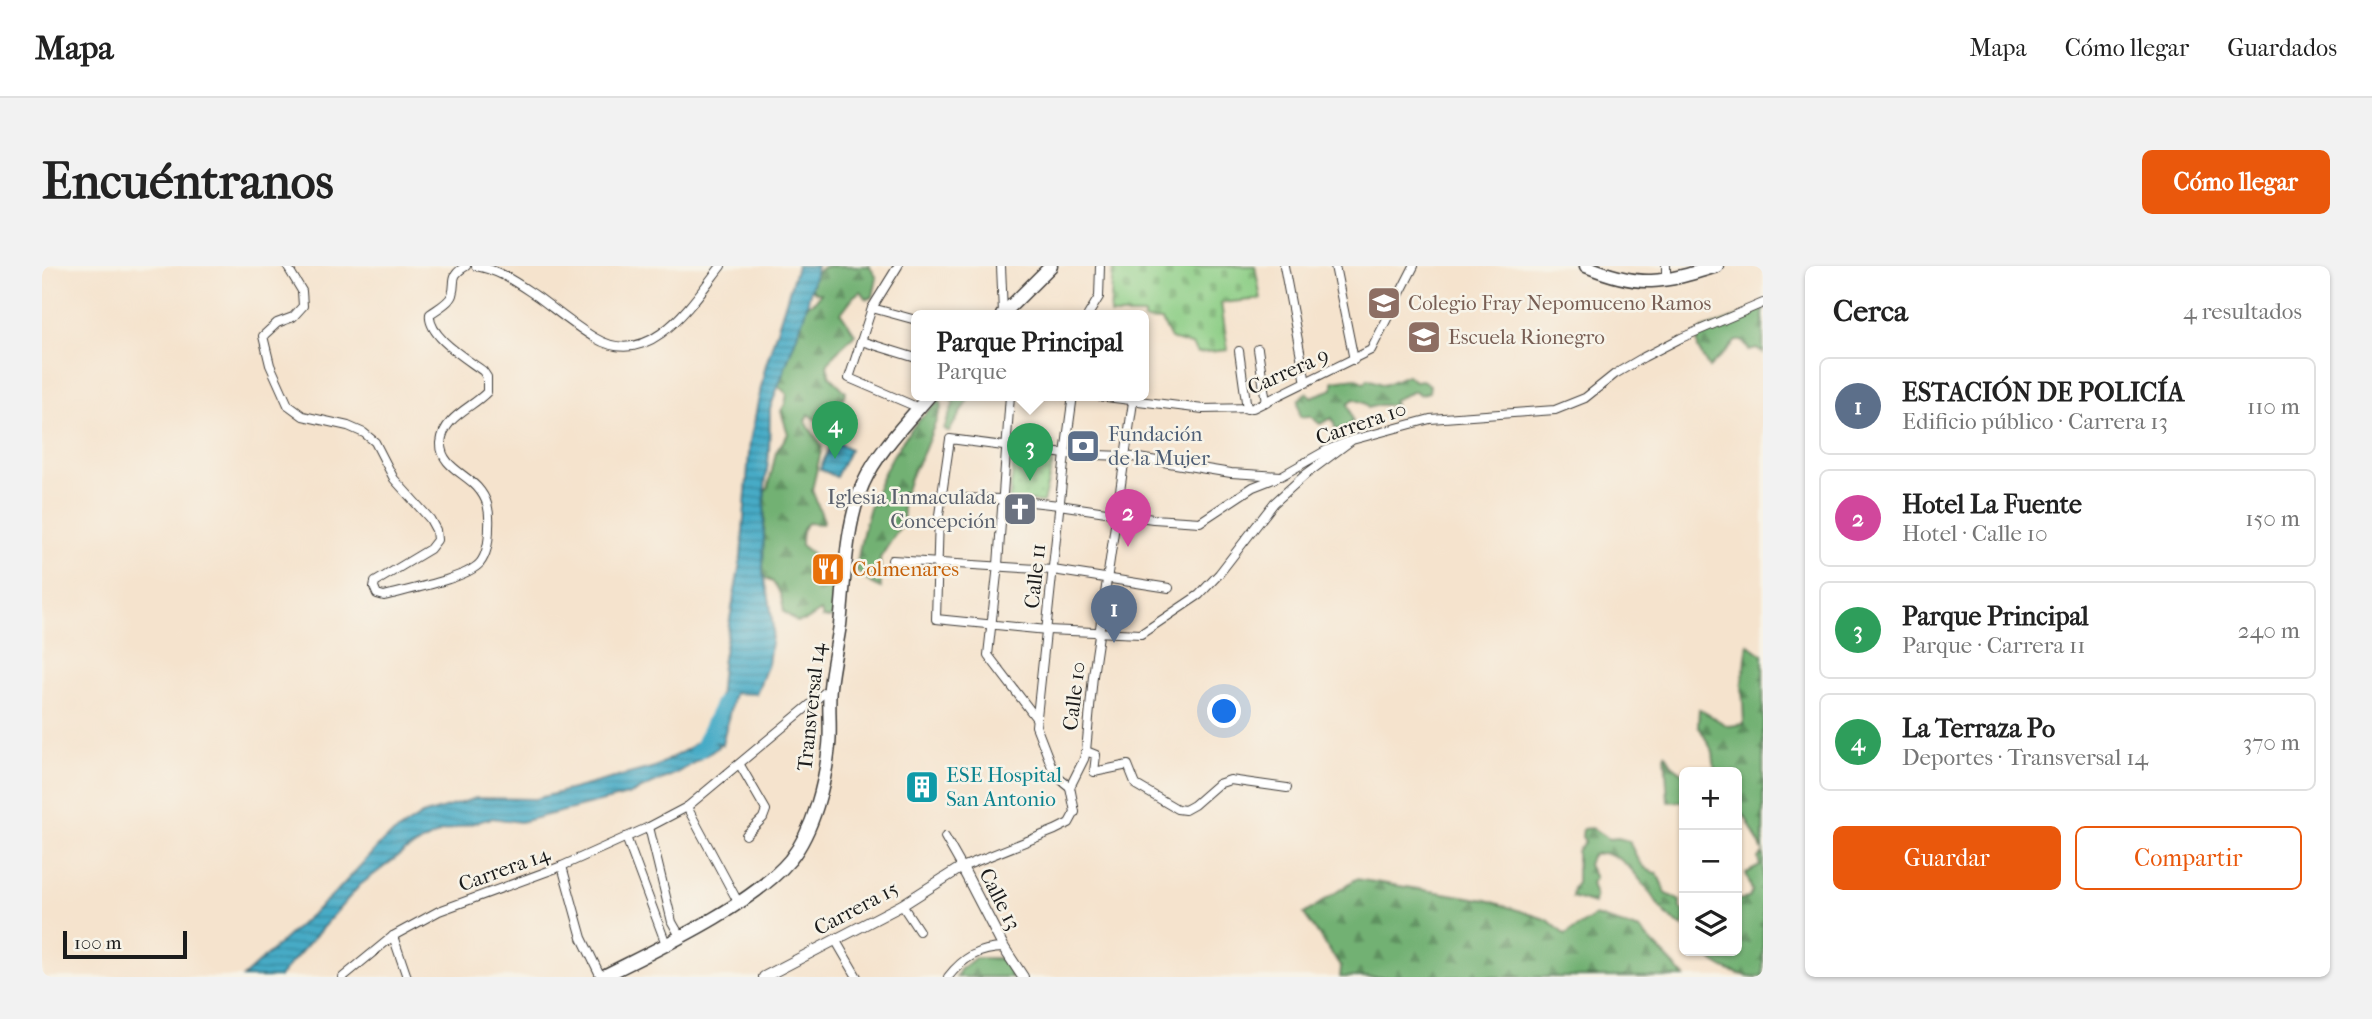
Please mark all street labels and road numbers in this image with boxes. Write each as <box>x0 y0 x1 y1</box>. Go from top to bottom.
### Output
street label: Carrera 9 <box>1244 343 1332 399</box>
street label: Carrera 10 <box>1313 396 1409 450</box>
street label: Calle 11 <box>1020 542 1050 610</box>
street label: Transversal 14 <box>792 641 830 772</box>
street label: Calle 10 <box>1058 660 1090 732</box>
street label: Carrera 14 <box>455 841 553 897</box>
street label: Calle 13 <box>974 864 1026 934</box>
street label: Carrera 15 <box>810 876 902 940</box>

